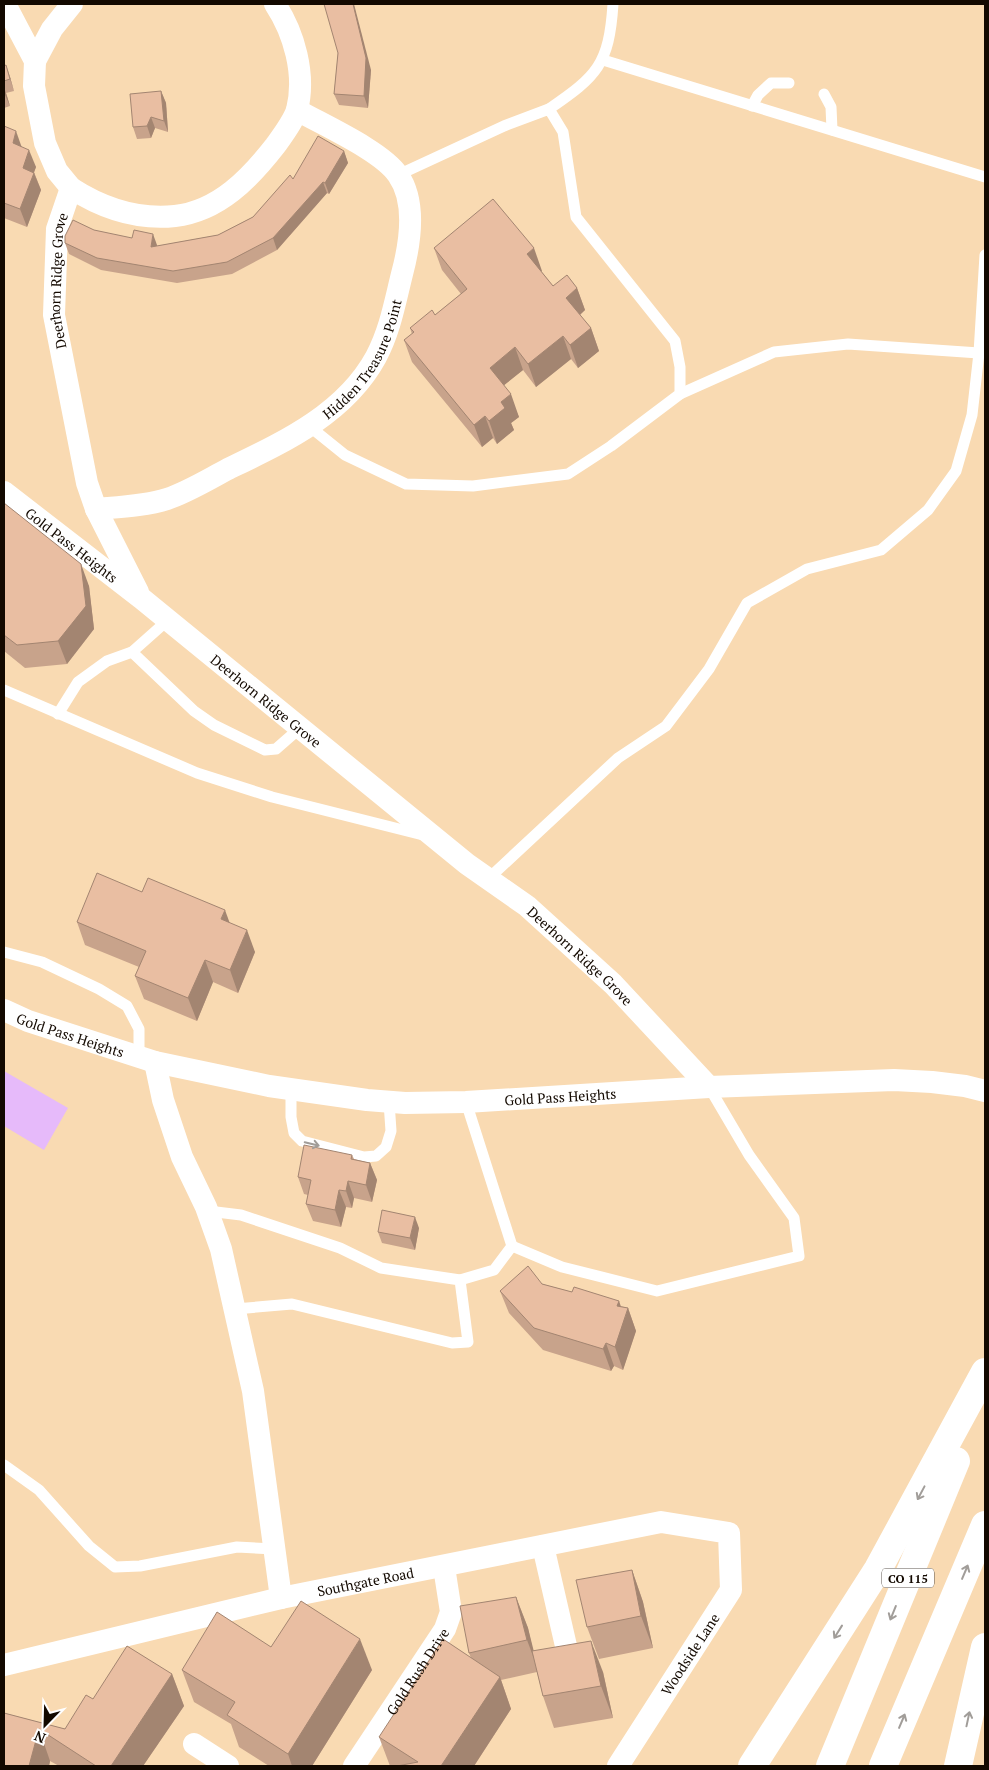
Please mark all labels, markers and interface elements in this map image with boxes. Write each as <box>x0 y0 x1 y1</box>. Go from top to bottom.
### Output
street label: Deerhorn Ridge Grove <box>44 210 71 351</box>
street label: Hidden Treasure Point <box>318 296 405 423</box>
street label: Gold Pass Heights <box>22 503 122 586</box>
street label: Deerhorn Ridge Grove <box>207 649 326 751</box>
street label: Deerhorn Ridge Grove <box>524 902 637 1009</box>
street label: Gold Pass Heights <box>14 1008 127 1061</box>
street label: Gold Pass Heights <box>504 1083 617 1109</box>
one-way arrow <box>304 1140 320 1149</box>
one-way arrow <box>916 1485 926 1500</box>
street label: Southgate Road <box>315 1562 416 1600</box>
one-way arrow <box>961 1565 971 1580</box>
road number: CO 115 <box>882 1569 934 1588</box>
one-way arrow <box>888 1605 897 1620</box>
street label: Woodside Lane <box>656 1609 724 1699</box>
street label: Gold Rush Drive <box>381 1624 453 1718</box>
one-way arrow <box>833 1625 843 1639</box>
north arrow <box>20 1700 70 1750</box>
one-way arrow <box>964 1711 974 1727</box>
one-way arrow <box>897 1714 907 1729</box>
text: N <box>31 1726 48 1748</box>

